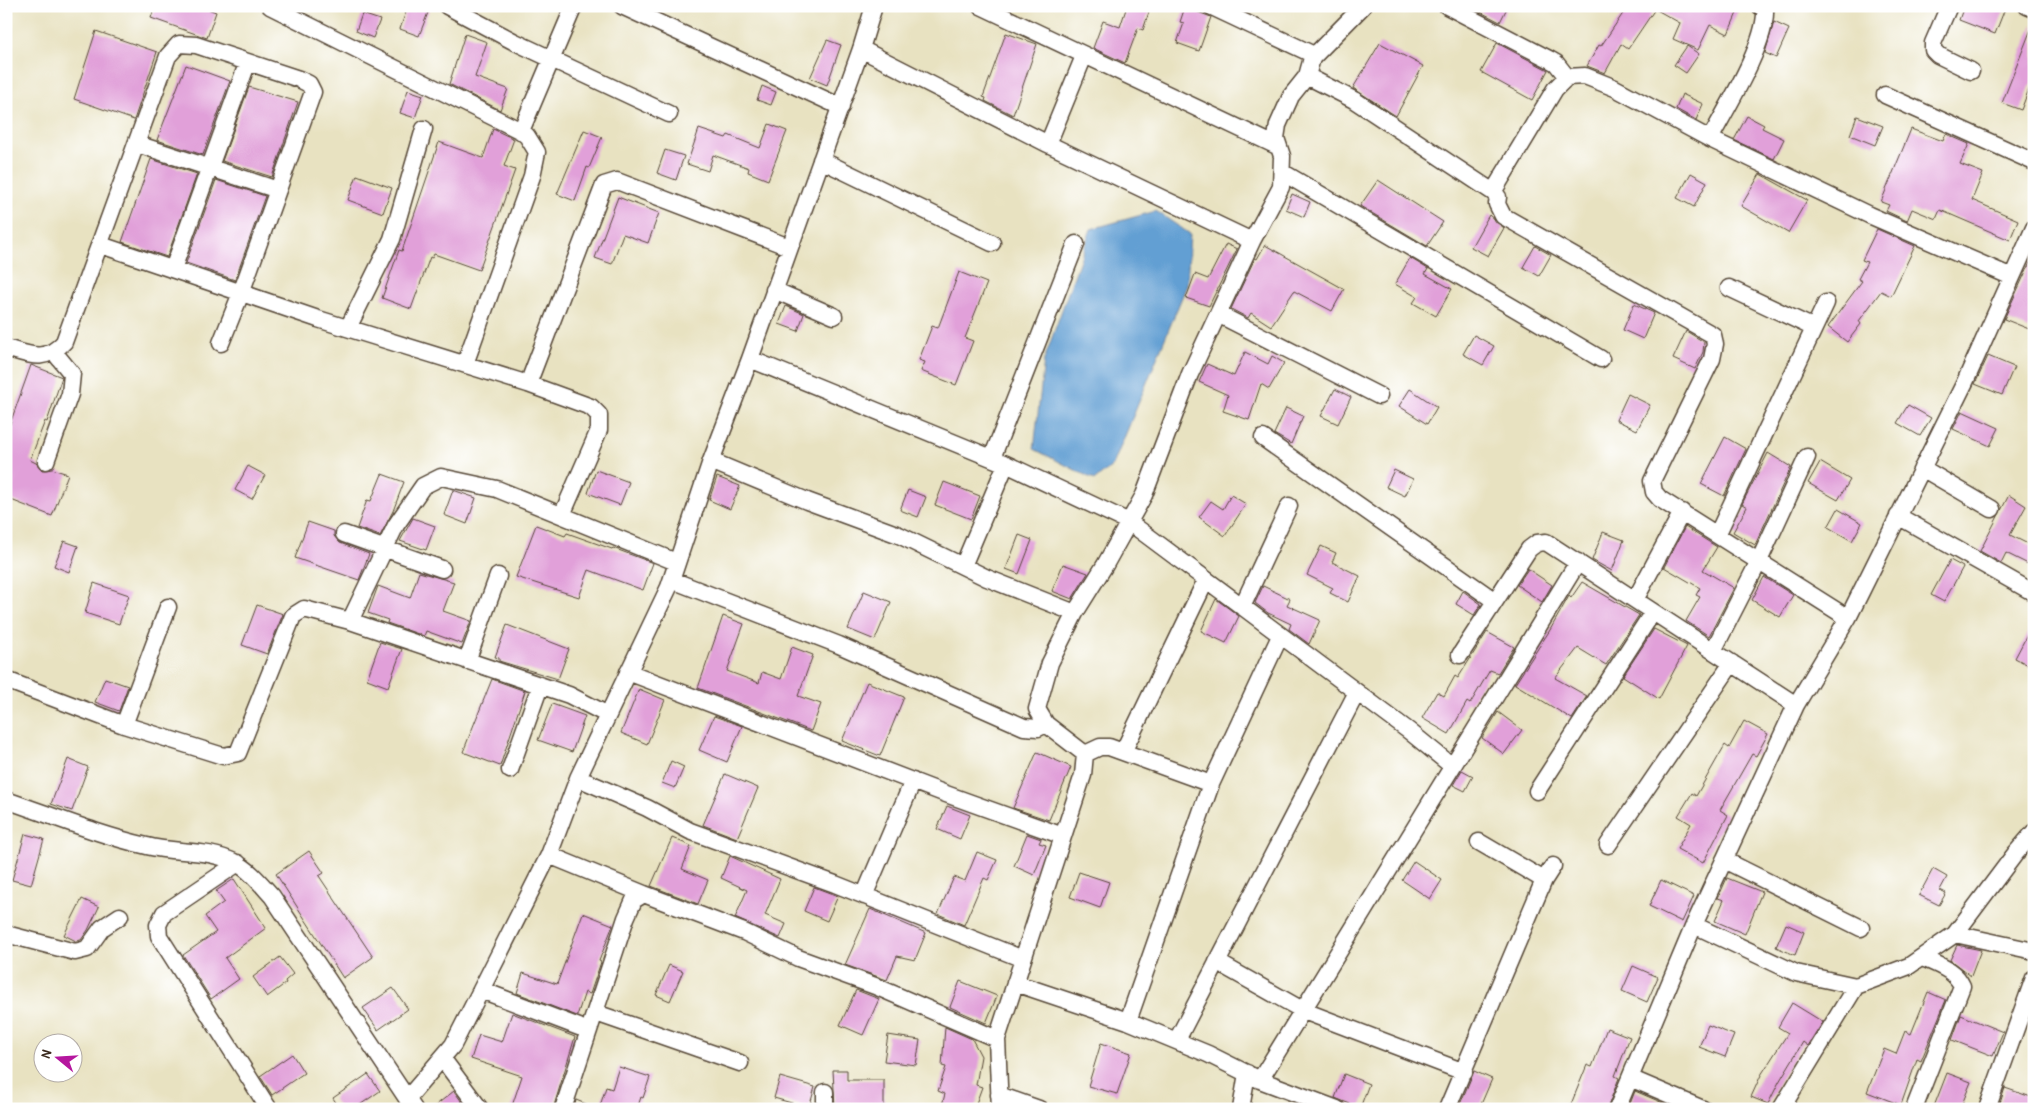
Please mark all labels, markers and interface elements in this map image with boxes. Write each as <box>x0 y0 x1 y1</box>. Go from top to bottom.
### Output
north arrow <box>32 1032 82 1082</box>
text: N <box>35 1047 56 1060</box>

